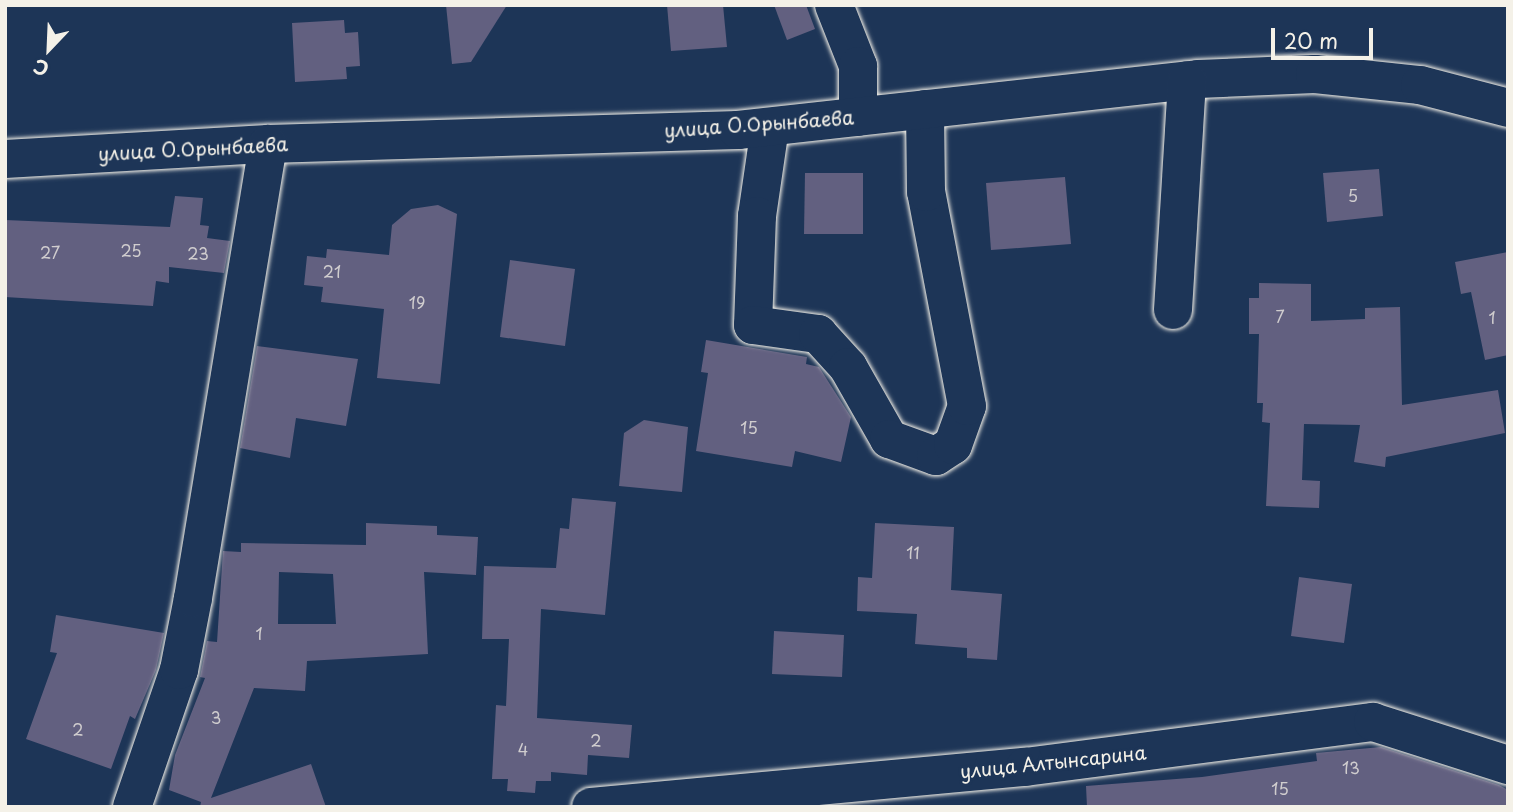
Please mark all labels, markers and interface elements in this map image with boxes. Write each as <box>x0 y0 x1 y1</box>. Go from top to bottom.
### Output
north arrow <box>14 14 84 84</box>
scale bar <box>1275 14 1376 58</box>
text: 20 m <box>1284 24 1338 56</box>
text: С <box>29 53 53 84</box>
street label: улица О.Орынбаева <box>663 106 855 142</box>
street label: улица О.Орынбаева <box>97 133 289 165</box>
house number: 5 <box>1348 185 1358 205</box>
house number: 25 <box>120 240 142 260</box>
house number: 27 <box>40 242 60 262</box>
house number: 23 <box>187 243 209 263</box>
house number: 21 <box>323 261 341 281</box>
house number: 19 <box>409 292 425 312</box>
house number: 7 <box>1275 306 1285 326</box>
house number: 1 <box>1488 307 1496 327</box>
house number: 15 <box>740 417 758 437</box>
house number: 11 <box>906 542 920 562</box>
house number: 1 <box>255 623 263 643</box>
house number: 3 <box>211 707 221 727</box>
house number: 2 <box>72 719 84 739</box>
house number: 2 <box>590 730 602 750</box>
house number: 4 <box>518 739 528 759</box>
street label: улица Алтынсарина <box>958 741 1148 783</box>
house number: 13 <box>1342 757 1360 777</box>
house number: 15 <box>1271 778 1289 798</box>

